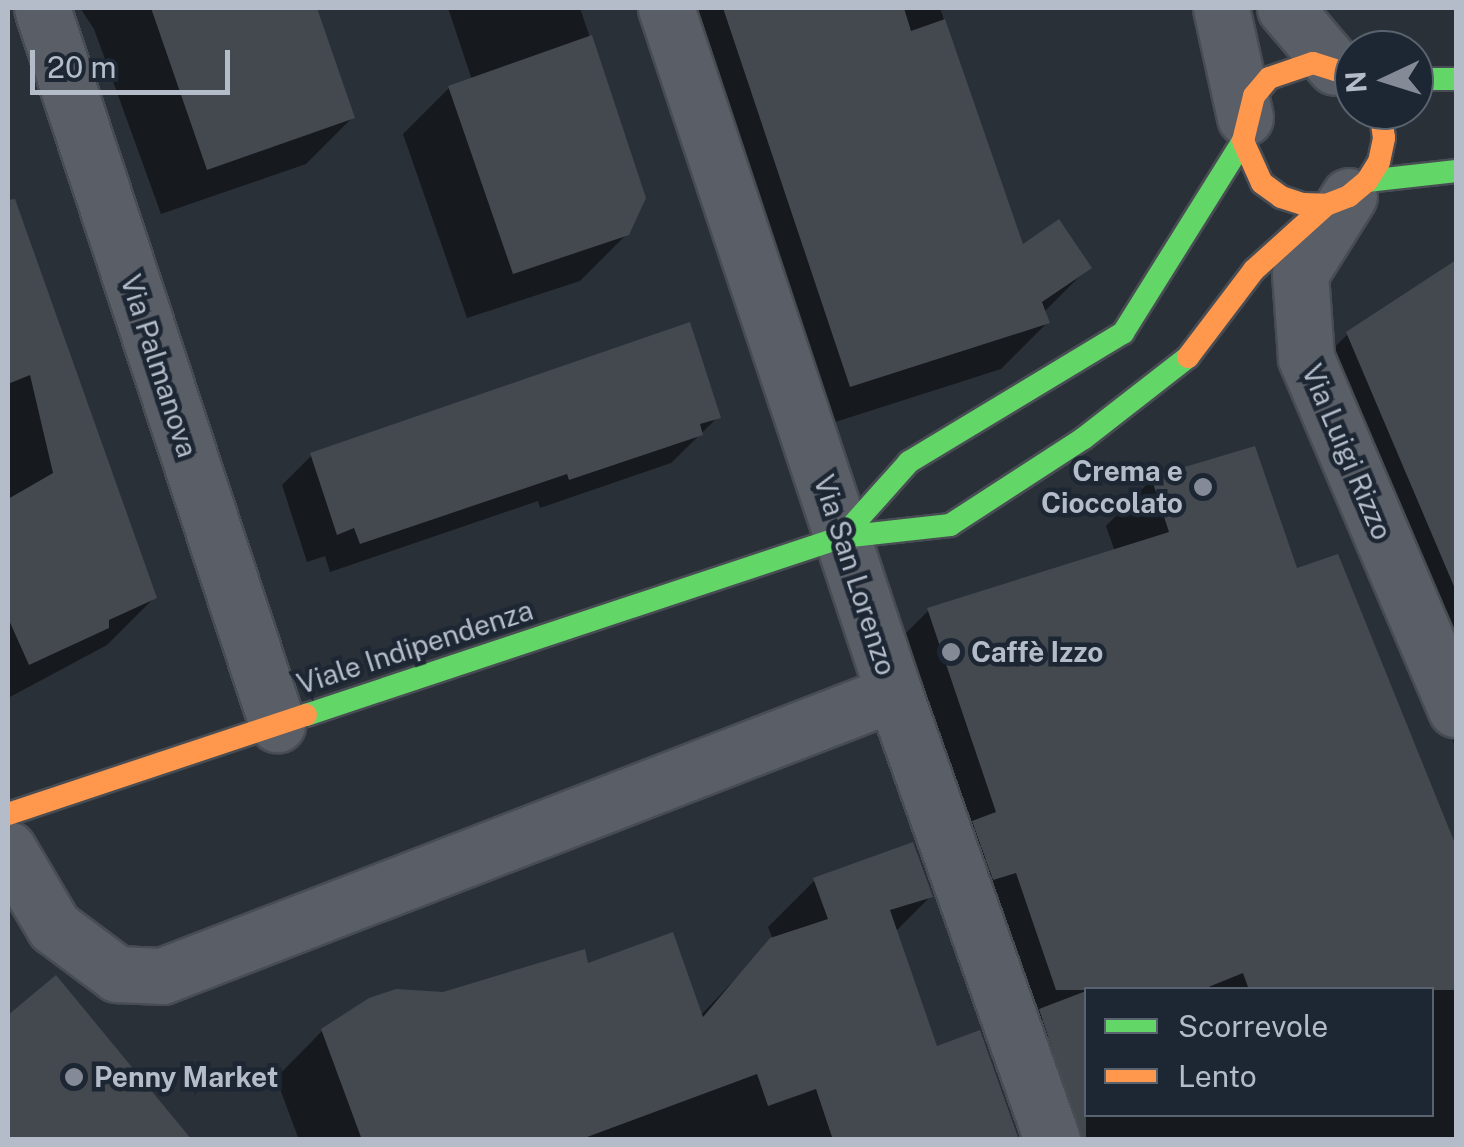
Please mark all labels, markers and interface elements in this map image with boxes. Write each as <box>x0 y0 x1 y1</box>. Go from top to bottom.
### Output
scale bar <box>35 30 235 92</box>
north arrow <box>1334 30 1434 130</box>
text: 20 m <box>47 49 116 85</box>
text: N <box>1338 70 1373 94</box>
street label: Via Palmanova <box>114 270 204 462</box>
street label: Via Luigi Rizzo <box>1295 359 1399 545</box>
place label: Crema e Cioccolato <box>1041 454 1183 520</box>
street label: Via San Lorenzo <box>807 471 903 679</box>
marker: Crema e Cioccolato <box>1192 476 1214 498</box>
street label: Viale Indipendenza <box>293 593 537 701</box>
place label: Caffè Izzo <box>971 635 1103 669</box>
marker: Caffè Izzo <box>940 641 962 663</box>
legend <box>1084 987 1434 1117</box>
text: Scorrevole <box>1178 1008 1328 1044</box>
text: Lento <box>1178 1058 1257 1094</box>
place label: Penny Market <box>94 1060 279 1094</box>
marker: Penny Market <box>63 1066 85 1088</box>

